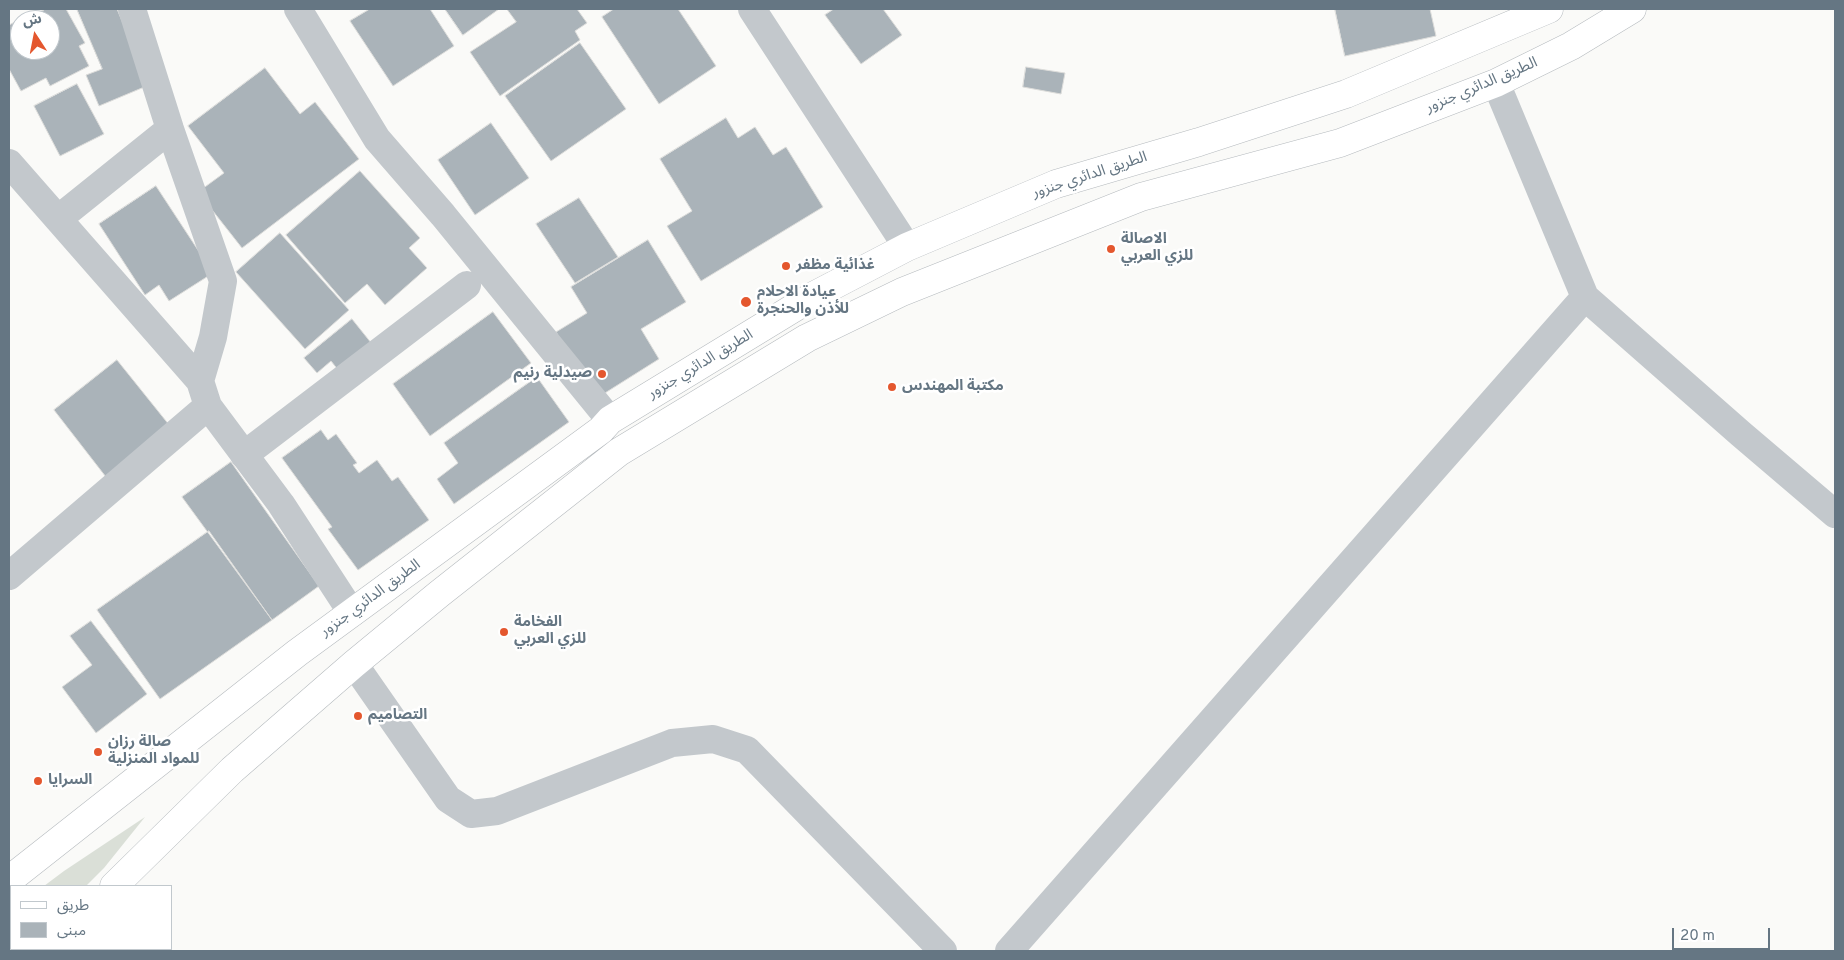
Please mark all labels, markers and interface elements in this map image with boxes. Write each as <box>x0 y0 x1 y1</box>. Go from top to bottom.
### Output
north arrow <box>10 10 60 60</box>
text: ش <box>21 11 43 31</box>
street label: الطريق الدائري جنزور <box>1423 54 1541 118</box>
street label: الطريق الدائري جنزور <box>1030 149 1150 203</box>
place label: الاصالة للزي العربي <box>1121 231 1193 266</box>
marker: الاصالة للزي العربي <box>1105 243 1117 255</box>
place label: غذائية مظفر <box>796 257 875 275</box>
marker: غذائية مظفر <box>780 260 792 272</box>
place label: عيادة الاحلام للأذن والحنجرة <box>757 284 849 319</box>
marker: عيادة الاحلام للأذن والحنجرة <box>739 295 753 309</box>
street label: الطريق الدائري جنزور <box>645 326 757 404</box>
place label: صيدلية رنيم <box>514 365 592 383</box>
marker: صيدلية رنيم <box>596 368 608 380</box>
place label: مكتبة المهندس <box>902 378 1004 396</box>
marker: مكتبة المهندس <box>886 381 898 393</box>
street label: الطريق الدائري جنزور <box>317 557 425 641</box>
place label: الفخامة للزي العربي <box>514 614 586 649</box>
marker: الفخامة للزي العربي <box>498 626 510 638</box>
place label: التصاميم <box>368 707 427 725</box>
marker: التصاميم <box>352 710 364 722</box>
place label: صالة رزان للمواد المنزلية <box>108 734 199 769</box>
marker: صالة رزان للمواد المنزلية <box>92 746 104 758</box>
place label: السرايا <box>48 772 92 790</box>
marker: السرايا <box>32 775 44 787</box>
legend <box>10 885 172 950</box>
text: طريق <box>57 897 89 916</box>
scale bar <box>1674 918 1772 950</box>
text: مبنى <box>57 922 86 941</box>
text: 20 m <box>1680 927 1715 946</box>

